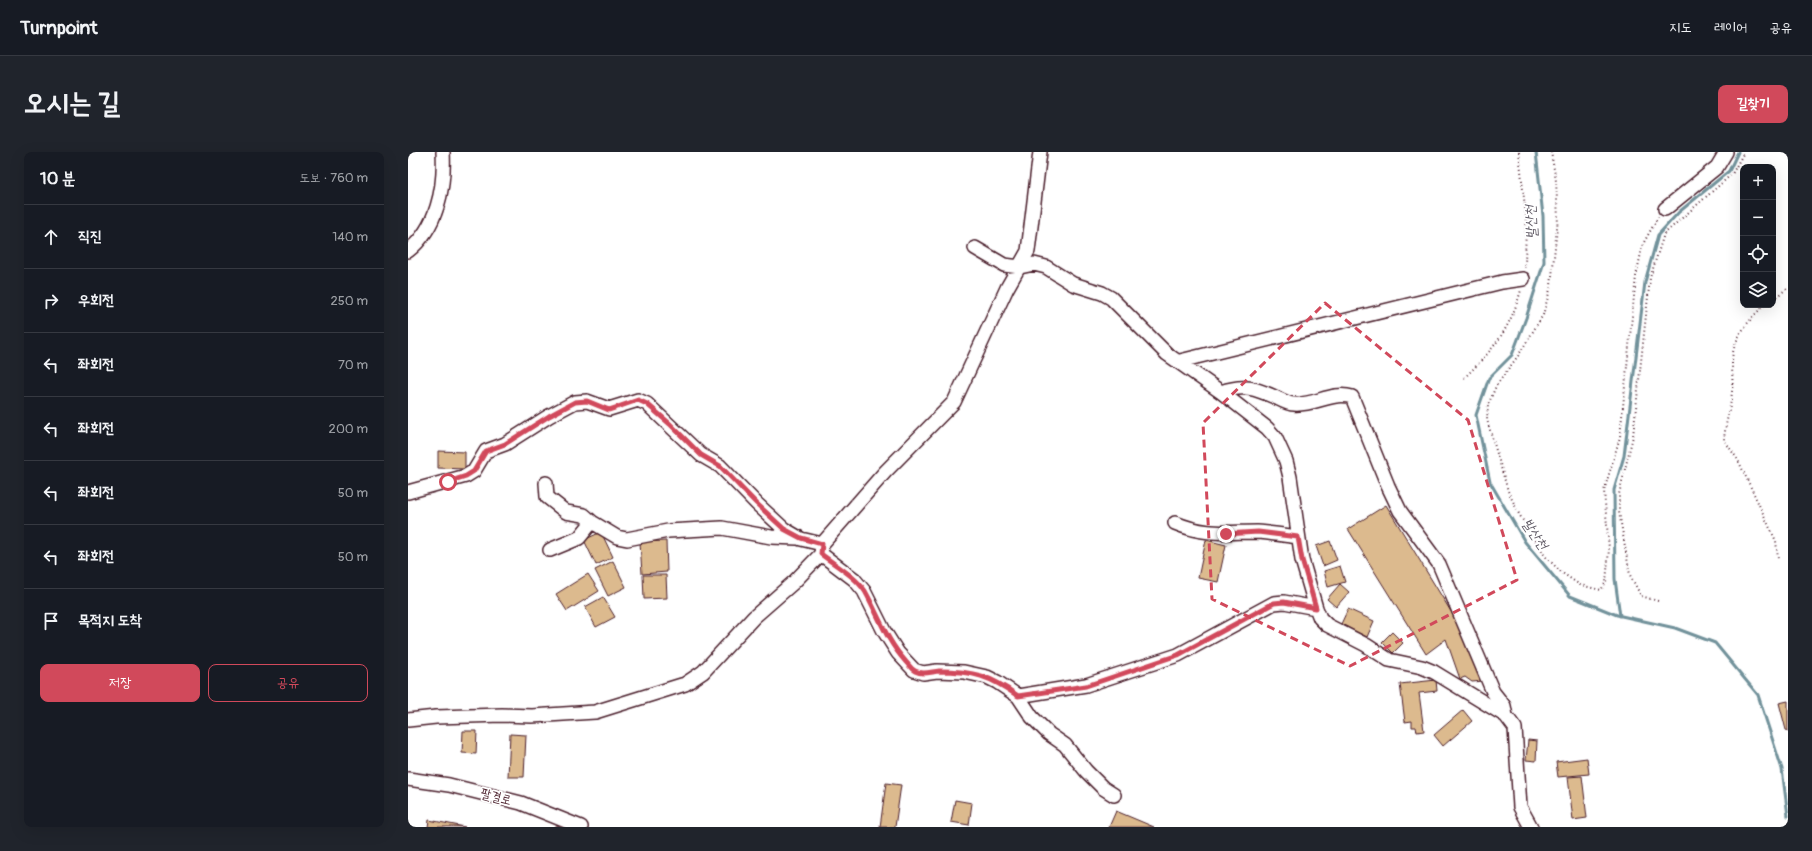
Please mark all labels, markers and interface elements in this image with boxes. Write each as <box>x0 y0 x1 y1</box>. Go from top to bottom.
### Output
text: Turnpoint <box>20 16 98 40</box>
text: 지도 <box>1669 19 1692 36</box>
text: 레이어 <box>1714 19 1747 36</box>
text: 공유 <box>1769 19 1792 36</box>
button: 길찾기 <box>1718 85 1788 123</box>
text: 오시는 길 <box>24 86 120 121</box>
map controls <box>1740 164 1776 308</box>
button: + <box>1740 164 1776 200</box>
text: 10 분 <box>40 168 76 189</box>
text: 도보 · 760 m <box>300 170 368 186</box>
button: − <box>1740 200 1776 236</box>
water label: 발산천 <box>1522 203 1540 239</box>
icon: ahead <box>40 226 62 248</box>
text: 직진 <box>78 227 102 246</box>
text: 140 m <box>332 229 368 245</box>
button: locate <box>1740 236 1776 272</box>
button: layers <box>1740 272 1776 308</box>
icon: right <box>40 290 62 312</box>
text: 우회전 <box>78 291 114 310</box>
text: 250 m <box>330 293 368 309</box>
icon: left <box>40 354 62 376</box>
text: 좌회전 <box>78 355 114 374</box>
text: 70 m <box>338 357 368 373</box>
icon: left <box>40 418 62 440</box>
text: 좌회전 <box>78 419 114 438</box>
text: 200 m <box>329 421 368 437</box>
route start <box>439 473 457 491</box>
icon: left <box>40 482 62 504</box>
text: 좌회전 <box>78 483 114 502</box>
text: 50 m <box>338 485 368 501</box>
water label: 발산천 <box>1518 515 1553 554</box>
route end <box>1217 525 1235 543</box>
icon: left <box>40 546 62 568</box>
text: 좌회전 <box>78 547 114 566</box>
text: 50 m <box>338 549 368 565</box>
icon: arrive <box>40 610 62 632</box>
text: 목적지 도착 <box>78 611 142 630</box>
button: 저장 <box>40 664 200 702</box>
button: 공유 <box>208 664 368 702</box>
street label: 팔결로 <box>479 785 513 809</box>

